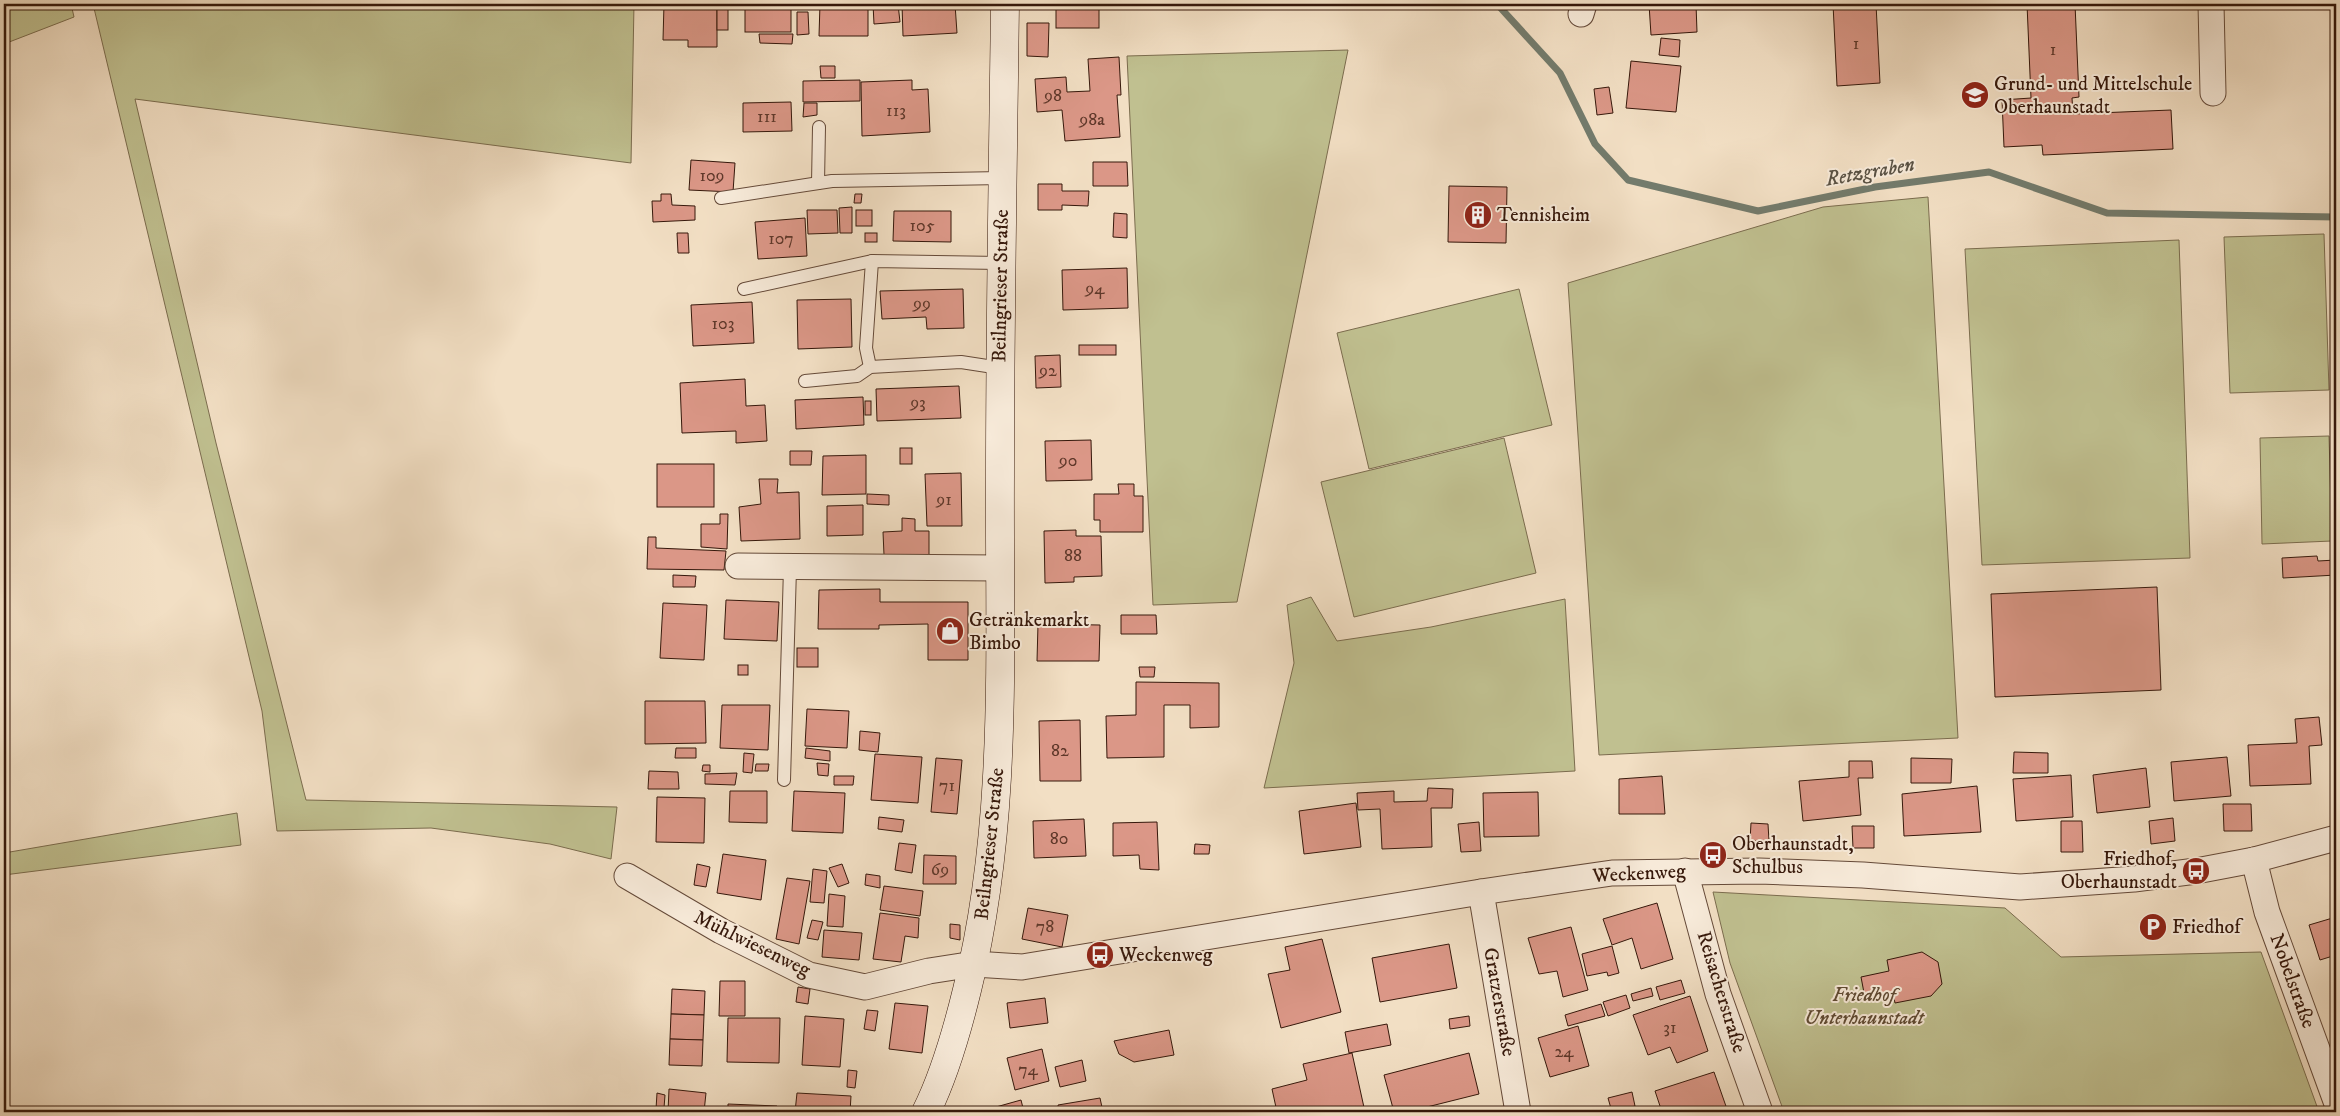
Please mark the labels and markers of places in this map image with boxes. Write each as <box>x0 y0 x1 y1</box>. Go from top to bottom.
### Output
place label: Grund- und Mittelschule Oberhaunstadt <box>1994 72 2192 120</box>
school or university icon: Grund- und Mittelschule Oberhaunstadt <box>1960 80 1990 110</box>
building icon: Tennisheim <box>1463 200 1493 230</box>
place label: Tennisheim <box>1497 203 1590 228</box>
place label: Getränkemarkt Bimbo <box>969 608 1089 656</box>
shop icon: Getränkemarkt Bimbo <box>935 616 965 646</box>
place label: Oberhaunstadt, Schulbus <box>1732 832 1854 880</box>
bus stop icon: Oberhaunstadt, Schulbus <box>1698 840 1728 870</box>
place label: Friedhof, Oberhaunstadt <box>2061 847 2177 895</box>
bus stop icon: Friedhof, Oberhaunstadt <box>2181 856 2211 886</box>
parking icon: Friedhof <box>2138 912 2168 942</box>
place label: Friedhof <box>2172 915 2244 940</box>
bus stop icon: Weckenweg <box>1085 940 1115 970</box>
place label: Weckenweg <box>1118 943 1213 968</box>

